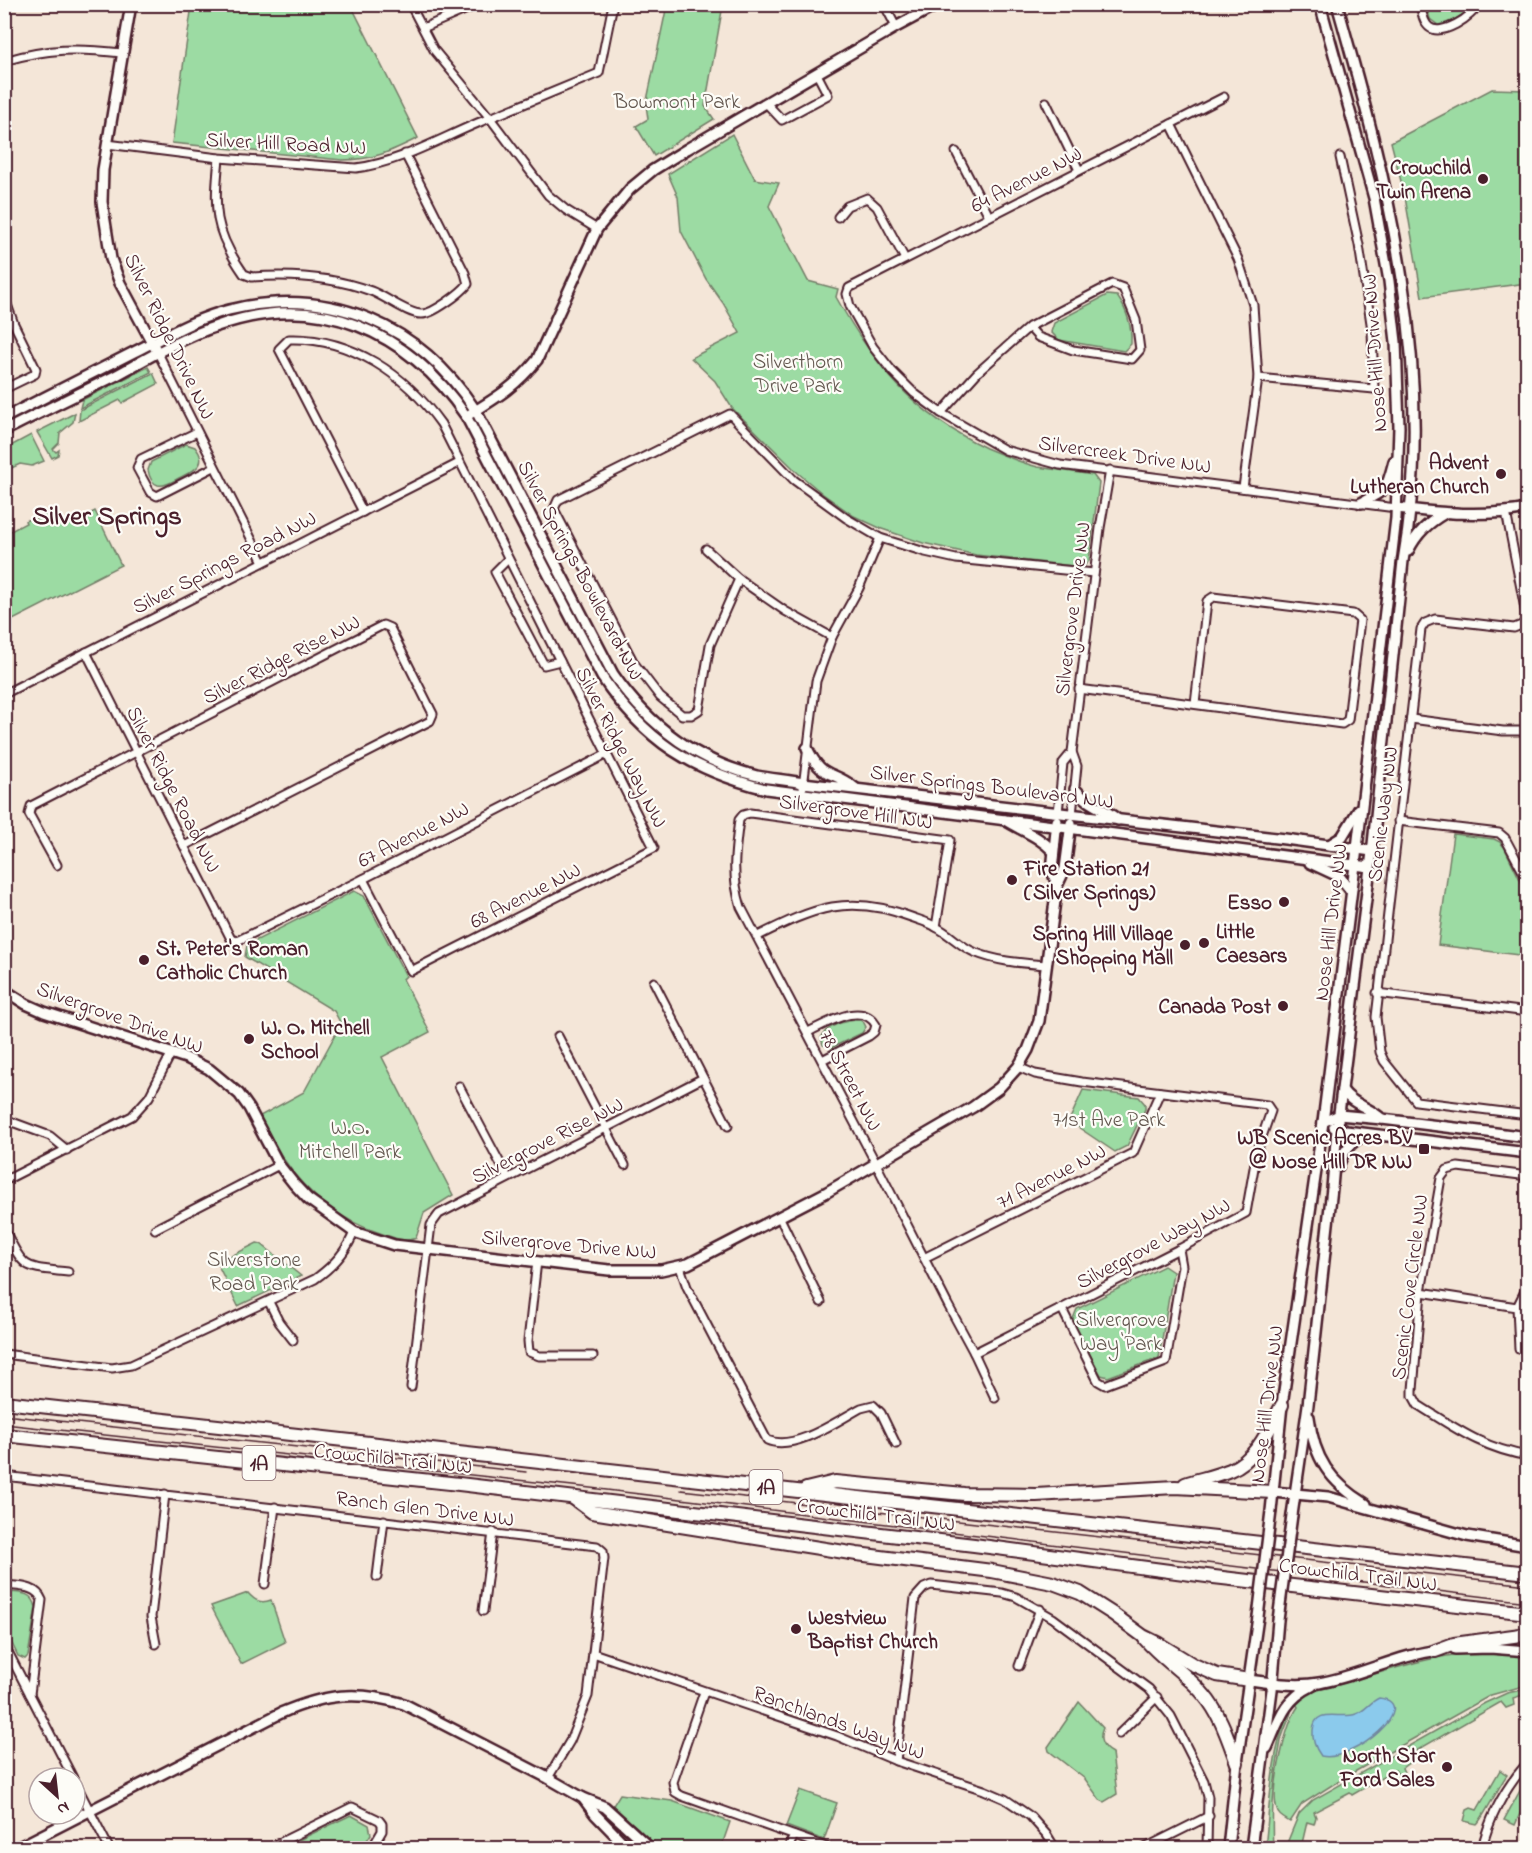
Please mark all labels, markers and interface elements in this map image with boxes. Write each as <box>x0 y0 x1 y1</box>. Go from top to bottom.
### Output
park label: Bowmont Park <box>613 88 741 118</box>
street label: Silver Hill Road NW <box>205 126 367 164</box>
street label: 64 Avenue NW <box>966 140 1088 222</box>
place label: Crowchild Twin Arena <box>1377 154 1471 208</box>
marker: Crowchild Twin Arena <box>1476 172 1490 186</box>
street label: Silver Ridge Drive NW <box>113 249 221 426</box>
street label: Nose Hill Drive NW <box>1356 273 1396 433</box>
park label: Silverthorn Drive Park <box>753 348 843 402</box>
street label: Silvercreek Drive NW <box>1036 429 1213 483</box>
place label: Advent Lutheran Church <box>1350 449 1490 503</box>
street label: Silver Springs Boulevard NW <box>507 456 650 687</box>
marker: Advent Lutheran Church <box>1494 467 1508 481</box>
district label: Silver Springs <box>32 498 182 538</box>
street label: Silver Springs Road NW <box>128 504 323 625</box>
street label: Silvergrove Drive NW <box>1048 520 1102 698</box>
street label: Silver Ridge Rise NW <box>198 608 367 715</box>
street label: Silver Ridge Way NW <box>565 662 674 834</box>
street label: Silver Ridge Road NW <box>115 701 227 879</box>
street label: Scenic Way NW <box>1361 745 1409 884</box>
street label: Silver Springs Boulevard NW <box>868 758 1115 820</box>
street label: Silvergrove Hill NW <box>777 787 934 841</box>
street label: 67 Avenue NW <box>353 795 475 877</box>
street label: Nose Hill Drive NW <box>1307 842 1357 1003</box>
place label: Fire Station 21 (Silver Springs) <box>1023 855 1156 911</box>
street label: 68 Avenue NW <box>465 856 587 938</box>
marker: Fire Station 21 (Silver Springs) <box>1005 873 1019 887</box>
place label: Esso <box>1227 889 1272 919</box>
marker: Esso <box>1277 895 1291 909</box>
place label: Little Caesars <box>1216 918 1288 972</box>
place label: Spring Hill Village Shopping Mall <box>1033 920 1174 976</box>
place label: St. Peter's Roman Catholic Church <box>156 935 308 989</box>
marker: Little Caesars <box>1197 936 1211 950</box>
marker: Spring Hill Village Shopping Mall <box>1178 938 1192 952</box>
marker: St. Peter's Roman Catholic Church <box>137 953 151 967</box>
street label: Silvergrove Drive NW <box>31 975 207 1065</box>
place label: Canada Post <box>1158 993 1272 1023</box>
marker: Canada Post <box>1276 999 1290 1013</box>
place label: W. O. Mitchell School <box>261 1014 370 1068</box>
street label: 78 Street NW <box>810 1025 888 1137</box>
marker: W. O. Mitchell School <box>242 1032 256 1046</box>
street label: Silvergrove Rise NW <box>467 1091 630 1195</box>
park label: 71st Ave Park <box>1053 1106 1166 1136</box>
park label: W.O. Mitchell Park <box>299 1114 402 1168</box>
place label: WB Scenic Acres BV @ Nose Hill DR NW <box>1237 1124 1413 1178</box>
street label: 71 Avenue NW <box>992 1137 1112 1218</box>
marker: WB Scenic Acres BV @ Nose Hill DR NW <box>1417 1142 1431 1156</box>
street label: Silvergrove Way NW <box>1072 1191 1237 1300</box>
street label: Scenic Cove Circle NW <box>1385 1193 1437 1382</box>
street label: Silvergrove Drive NW <box>480 1223 657 1271</box>
park label: Silverstone Road Park <box>207 1246 302 1300</box>
park label: Silvergrove Way Park <box>1076 1306 1167 1362</box>
street label: Nose Hill Drive NW <box>1243 1324 1293 1485</box>
street label: Crowchild Trail NW <box>312 1437 473 1483</box>
road number: 1A <box>242 1446 276 1480</box>
road number: 1A <box>750 1470 783 1504</box>
street label: Ranch Glen Drive NW <box>334 1484 515 1536</box>
street label: Crowchild Trail NW <box>795 1491 957 1541</box>
street label: Crowchild Trail NW <box>1277 1551 1439 1601</box>
place label: Westview Baptist Church <box>807 1604 938 1658</box>
marker: Westview Baptist Church <box>789 1622 803 1636</box>
street label: Ranchlands Way NW <box>748 1679 928 1771</box>
place label: North Star Ford Sales <box>1339 1742 1435 1796</box>
marker: North Star Ford Sales <box>1440 1760 1454 1774</box>
north arrow <box>27 1766 87 1826</box>
text: N <box>52 1794 73 1821</box>

